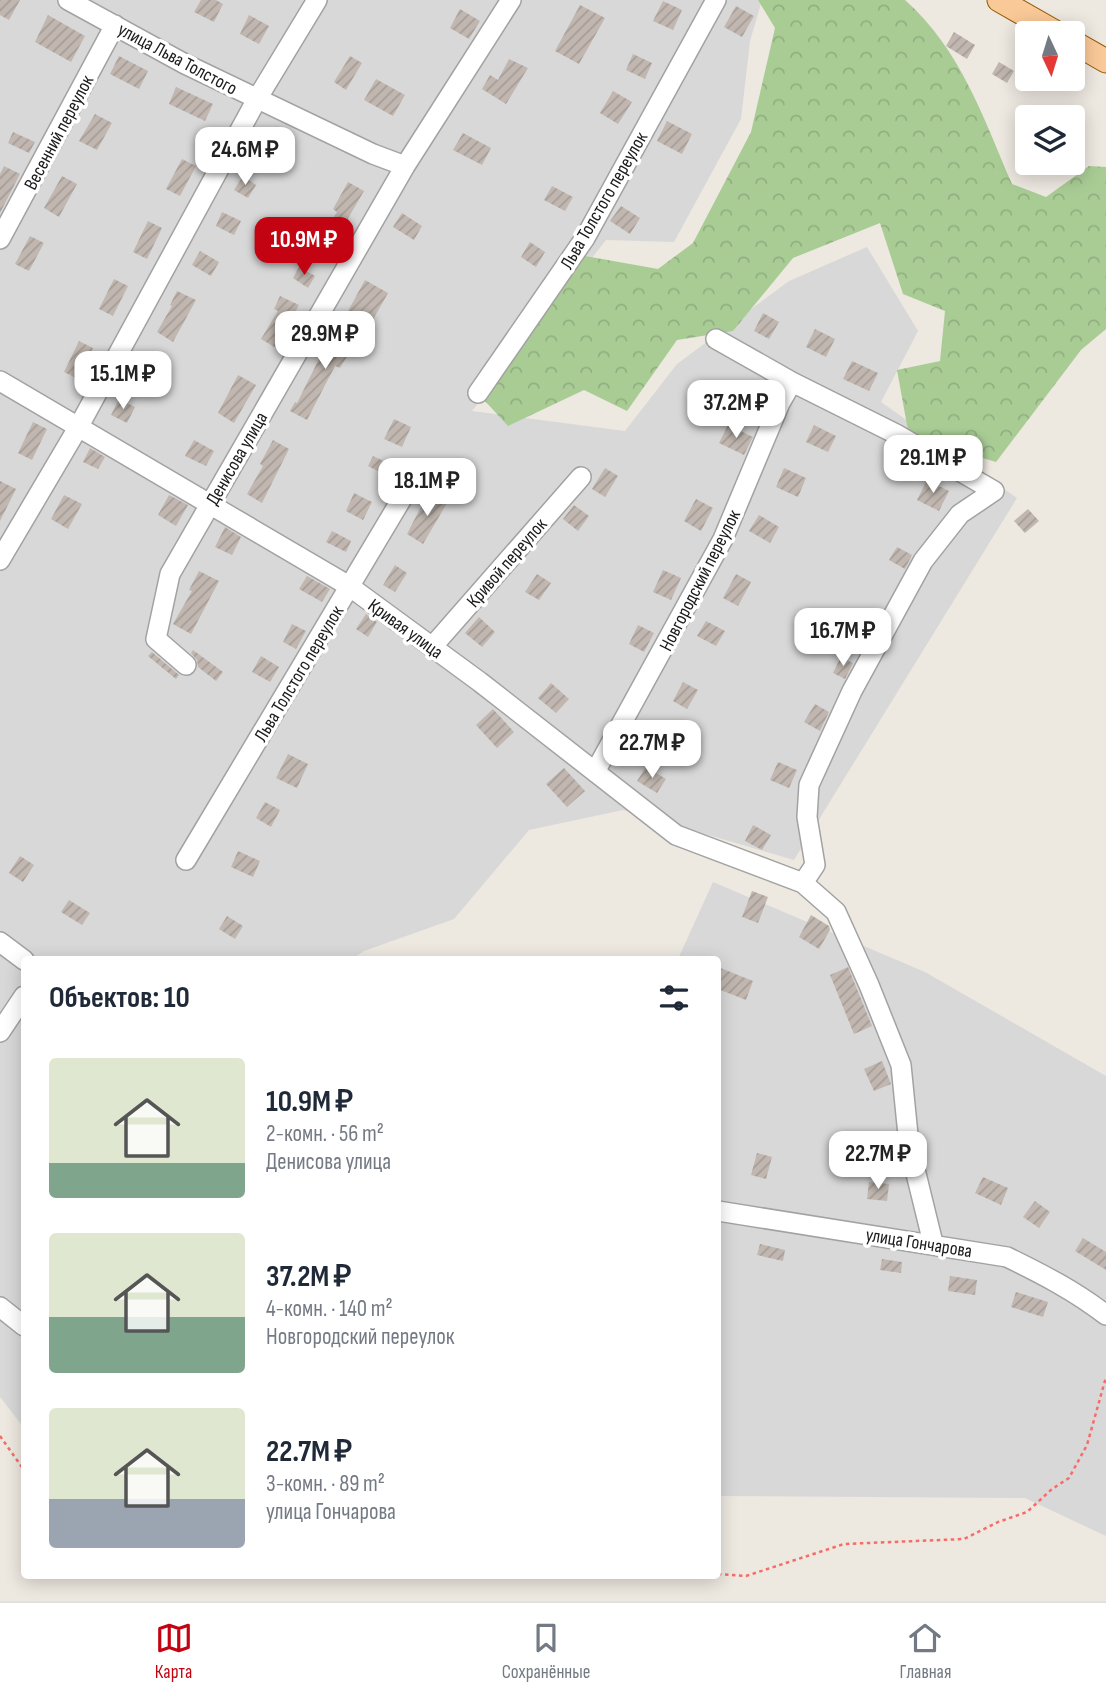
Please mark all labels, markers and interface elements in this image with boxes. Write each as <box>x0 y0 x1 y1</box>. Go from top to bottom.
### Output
street label: улица Льва Толстого <box>114 18 241 100</box>
north arrow <box>1015 21 1085 91</box>
map controls <box>1015 21 1085 175</box>
street label: Весенний переулок <box>19 71 100 194</box>
button: layers <box>1015 105 1085 175</box>
street label: Льва Толстого переулок <box>556 127 653 273</box>
pin: 24.6M ₽ <box>180 128 310 187</box>
text: 24.6M ₽ <box>211 136 279 164</box>
pin: 10.9M ₽ <box>239 218 369 277</box>
text: 10.9M ₽ <box>271 226 337 254</box>
pin: 29.9M ₽ <box>260 312 390 371</box>
text: 29.9M ₽ <box>291 320 359 348</box>
pin: 15.1M ₽ <box>58 352 188 411</box>
text: 15.1M ₽ <box>90 360 156 388</box>
pin: 37.2M ₽ <box>671 380 801 440</box>
text: 37.2M ₽ <box>703 389 769 417</box>
street label: Денисова улица <box>202 408 273 509</box>
pin: 29.1M ₽ <box>868 435 998 495</box>
text: 29.1M ₽ <box>900 444 966 472</box>
pin: 18.1M ₽ <box>362 458 492 518</box>
text: 18.1M ₽ <box>394 467 460 495</box>
street label: Новгородский переулок <box>655 505 746 655</box>
street label: Кривой переулок <box>462 513 553 612</box>
street label: Кривая улица <box>363 594 447 664</box>
street label: Льва Толстого переулок <box>250 601 349 746</box>
pin: 16.7M ₽ <box>778 608 908 668</box>
text: 16.7M ₽ <box>810 617 876 645</box>
pin: 22.7M ₽ <box>587 720 717 780</box>
text: 22.7M ₽ <box>619 729 685 757</box>
icon: filters <box>655 979 693 1017</box>
text: Объектов: 10 <box>49 980 190 1016</box>
text: 10.9M ₽ <box>266 1084 353 1120</box>
icon: home <box>105 1086 189 1170</box>
text: 2-комн. · 56 m² <box>266 1120 384 1148</box>
pin: 22.7M ₽ <box>813 1132 943 1191</box>
text: 22.7M ₽ <box>845 1140 911 1168</box>
text: Денисова улица <box>266 1148 391 1176</box>
street label: улица Гончарова <box>864 1224 974 1263</box>
text: 37.2M ₽ <box>266 1259 351 1295</box>
icon: home <box>105 1261 189 1345</box>
text: 4-комн. · 140 m² <box>266 1295 393 1323</box>
text: Новгородский переулок <box>266 1323 454 1351</box>
text: 22.7M ₽ <box>266 1434 352 1470</box>
icon: home <box>105 1436 189 1520</box>
text: 3-комн. · 89 m² <box>266 1470 385 1498</box>
text: улица Гончарова <box>266 1498 396 1526</box>
tab: Карта <box>155 1619 193 1684</box>
tab: Сохранённые <box>502 1619 590 1684</box>
tab: Главная <box>900 1619 951 1684</box>

